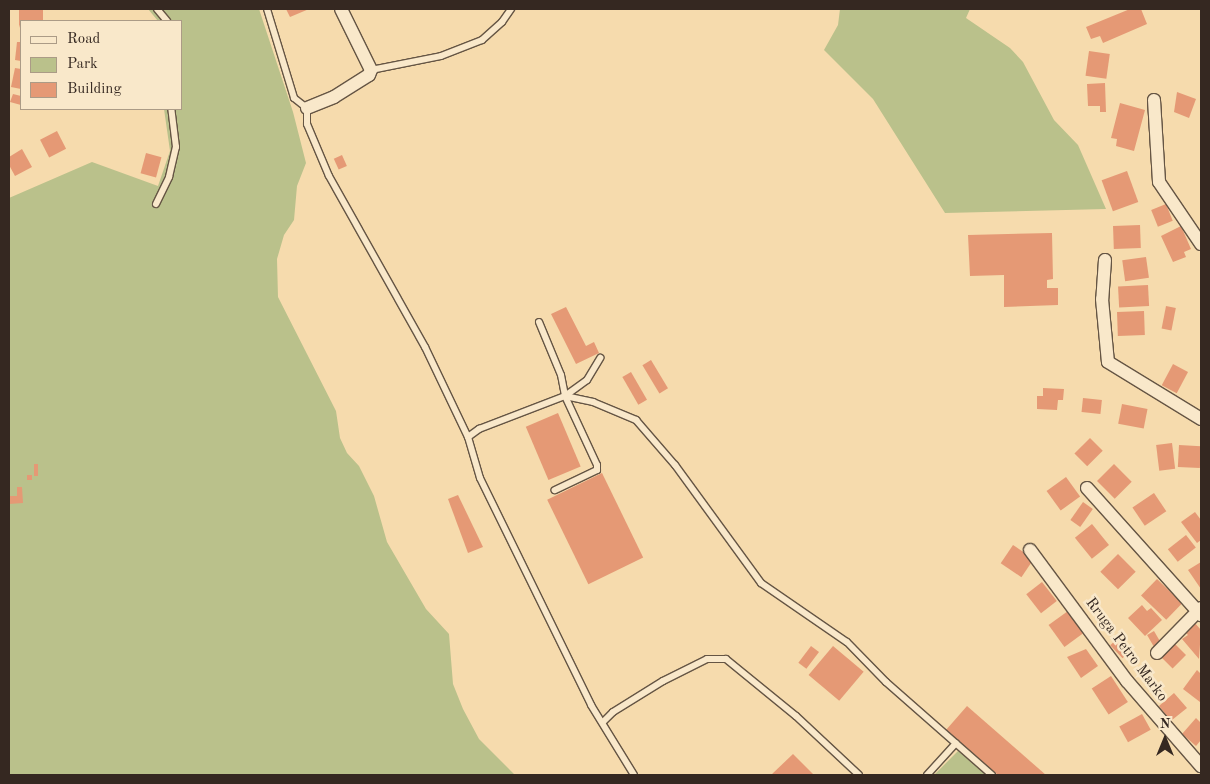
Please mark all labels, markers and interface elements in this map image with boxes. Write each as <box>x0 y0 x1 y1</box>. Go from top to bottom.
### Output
legend <box>20 20 182 110</box>
text: Road <box>67 32 100 47</box>
text: Park <box>67 57 98 72</box>
text: Building <box>67 82 122 97</box>
street label: Rruga Petro Marko <box>1081 595 1171 705</box>
north arrow <box>1140 714 1190 764</box>
text: N <box>1160 717 1170 731</box>

